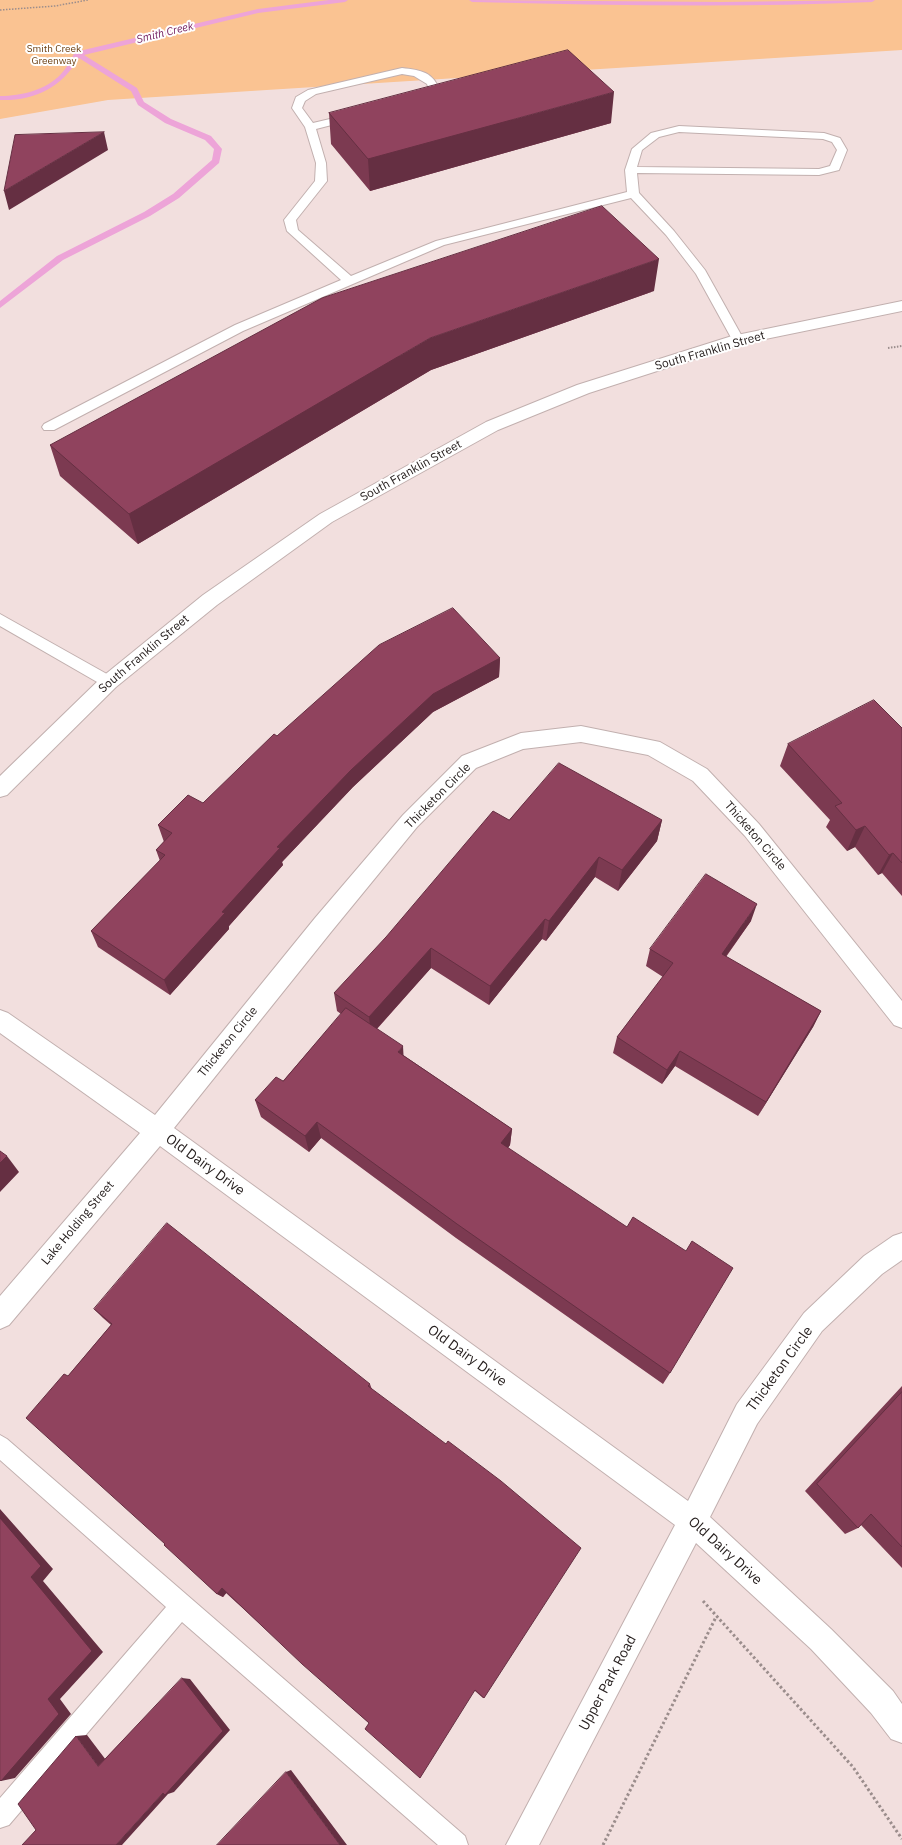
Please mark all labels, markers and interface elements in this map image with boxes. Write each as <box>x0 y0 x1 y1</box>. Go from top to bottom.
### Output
water label: Smith Creek <box>135 20 195 46</box>
park label: Smith Creek Greenway <box>27 43 81 66</box>
street label: South Franklin Street <box>653 328 767 374</box>
street label: South Franklin Street <box>358 437 464 505</box>
street label: South Franklin Street <box>96 612 192 696</box>
street label: Thicketon Circle <box>402 760 474 832</box>
street label: Thicketon Circle <box>721 799 789 873</box>
street label: Thicketon Circle <box>195 1004 261 1080</box>
street label: Old Dairy Drive <box>162 1131 248 1199</box>
street label: Lake Holding Street <box>39 1178 117 1268</box>
street label: Old Dairy Drive <box>424 1322 510 1390</box>
street label: Thicketon Circle <box>743 1323 817 1415</box>
street label: Old Dairy Drive <box>685 1513 765 1589</box>
street label: Upper Park Road <box>576 1632 640 1734</box>

